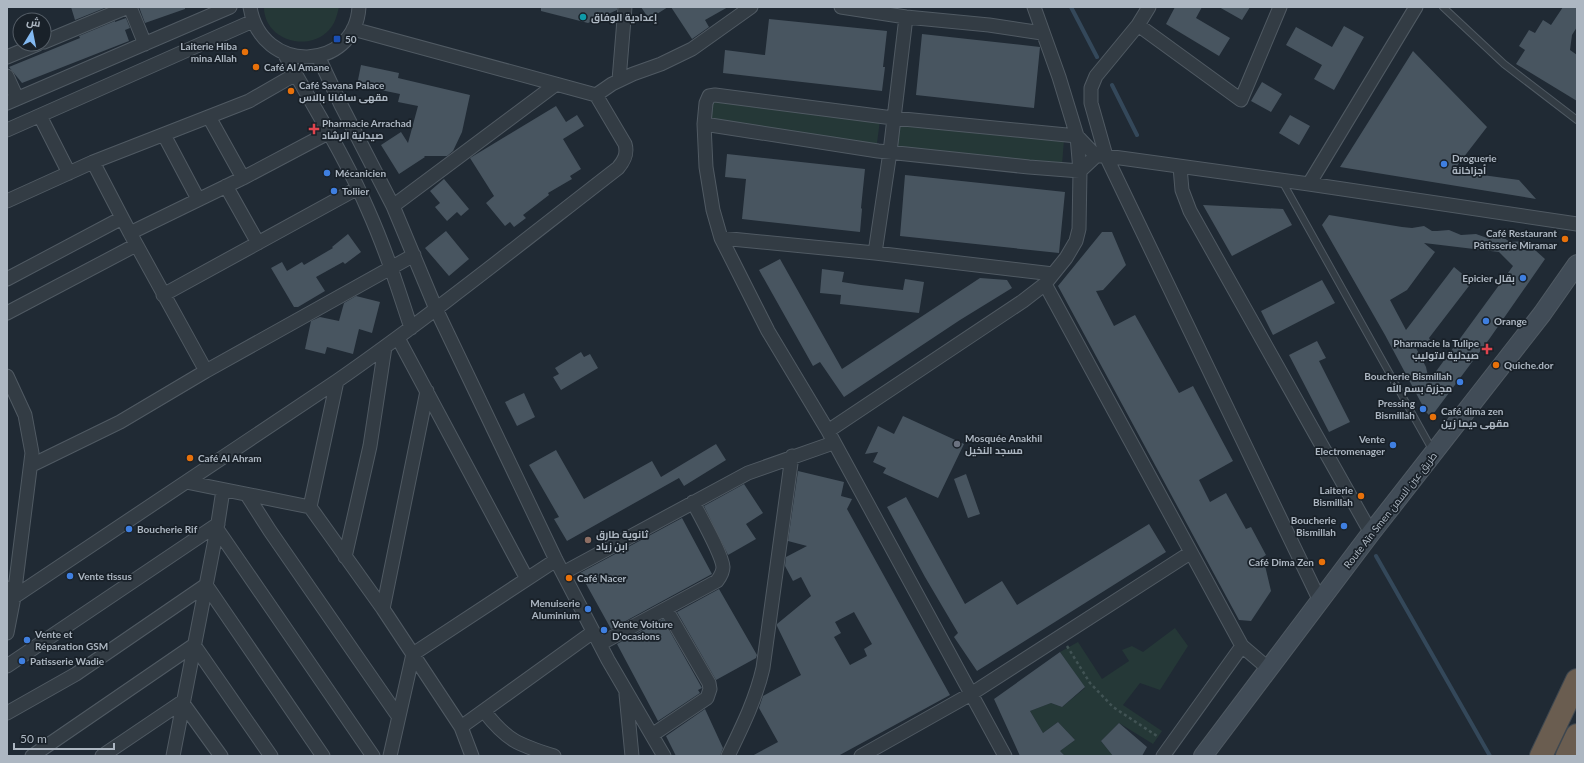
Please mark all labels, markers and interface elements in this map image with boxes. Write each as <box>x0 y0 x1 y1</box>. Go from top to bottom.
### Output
place label: إعدادية الوفاق <box>591 11 657 24</box>
north arrow <box>12 12 52 52</box>
marker: إعدادية الوفاق <box>578 12 588 22</box>
text: ش <box>26 14 42 30</box>
place label: 50 <box>345 33 357 45</box>
marker: 50 <box>332 34 342 44</box>
place label: Laiterie Hiba mina Allah <box>180 40 237 64</box>
marker: Laiterie Hiba mina Allah <box>240 47 250 57</box>
place label: Café Al Amane <box>264 61 330 73</box>
marker: Café Al Amane <box>251 62 261 72</box>
place label: Café Savana Palace مقهى سافانا بالاس <box>299 79 388 104</box>
marker: Café Savana Palace مقهى سافانا بالاس <box>286 86 296 96</box>
place label: Pharmacie Arrachad صيدلية الرشاد <box>322 117 412 142</box>
marker: Pharmacie Arrachad صيدلية الرشاد <box>309 124 319 134</box>
place label: Droguerie أجزاخانة <box>1452 152 1497 177</box>
marker: Droguerie أجزاخانة <box>1439 159 1449 169</box>
place label: Mécanicien <box>335 167 386 179</box>
marker: Mécanicien <box>322 168 332 178</box>
place label: Toliier <box>342 185 369 197</box>
marker: Toliier <box>329 186 339 196</box>
place label: Café Restaurant Pâtisserie Miramar <box>1474 227 1557 251</box>
marker: Café Restaurant Pâtisserie Miramar <box>1560 234 1570 244</box>
place label: Epicier بقال <box>1462 272 1515 285</box>
marker: Epicier بقال <box>1518 273 1528 283</box>
place label: Orange <box>1494 315 1528 327</box>
marker: Orange <box>1481 316 1491 326</box>
place label: Pharmacie la Tulipe صيدلية لاتوليب <box>1393 337 1480 362</box>
marker: Pharmacie la Tulipe صيدلية لاتوليب <box>1482 344 1492 354</box>
place label: Quiche.dor <box>1504 359 1554 371</box>
marker: Quiche.dor <box>1491 360 1501 370</box>
place label: Boucherie Bismillah مجزرة بسم الله <box>1364 370 1452 396</box>
marker: Boucherie Bismillah مجزرة بسم الله <box>1455 377 1465 387</box>
place label: Pressing Bismillah <box>1375 397 1416 421</box>
marker: Pressing Bismillah <box>1418 404 1428 414</box>
place label: Café dima zen مقهى ديما زين <box>1441 405 1509 430</box>
marker: Café dima zen مقهى ديما زين <box>1428 412 1438 422</box>
place label: Mosquée Anakhil مسجد النخيل <box>965 432 1042 457</box>
place label: Vente Electromenager <box>1315 433 1386 457</box>
marker: Mosquée Anakhil مسجد النخيل <box>952 439 962 449</box>
marker: Vente Electromenager <box>1388 440 1398 450</box>
street label: Route Aïn Smen طريق عين السمن <box>1341 450 1440 571</box>
place label: Café Al Ahram <box>198 452 262 464</box>
marker: Café Al Ahram <box>185 453 195 463</box>
place label: Laiterie Bismillah <box>1313 484 1354 508</box>
marker: Laiterie Bismillah <box>1356 491 1366 501</box>
place label: Boucherie Bismillah <box>1291 514 1337 538</box>
marker: Boucherie Bismillah <box>1339 521 1349 531</box>
place label: Boucherie Rif <box>137 523 198 535</box>
marker: Boucherie Rif <box>124 524 134 534</box>
place label: ثانوية طارق ابن زياد <box>596 528 649 553</box>
marker: ثانوية طارق ابن زياد <box>583 535 593 545</box>
place label: Café Dima Zen <box>1248 556 1314 568</box>
marker: Café Dima Zen <box>1317 557 1327 567</box>
place label: Vente tissus <box>77 570 132 582</box>
marker: Vente tissus <box>65 571 75 581</box>
place label: Café Nacer <box>577 572 627 584</box>
marker: Café Nacer <box>564 573 574 583</box>
place label: Menuiserie Aluminium <box>530 597 581 621</box>
marker: Menuiserie Aluminium <box>583 604 593 614</box>
place label: Vente Voiture D'ocasions <box>611 618 674 642</box>
marker: Vente Voiture D'ocasions <box>599 625 609 635</box>
place label: Vente et Réparation GSM <box>34 628 108 652</box>
marker: Vente et Réparation GSM <box>22 635 32 645</box>
place label: Patisserie Wadie <box>30 655 105 667</box>
marker: Patisserie Wadie <box>17 656 27 666</box>
scale bar <box>14 725 114 751</box>
text: 50 m <box>20 731 47 746</box>

